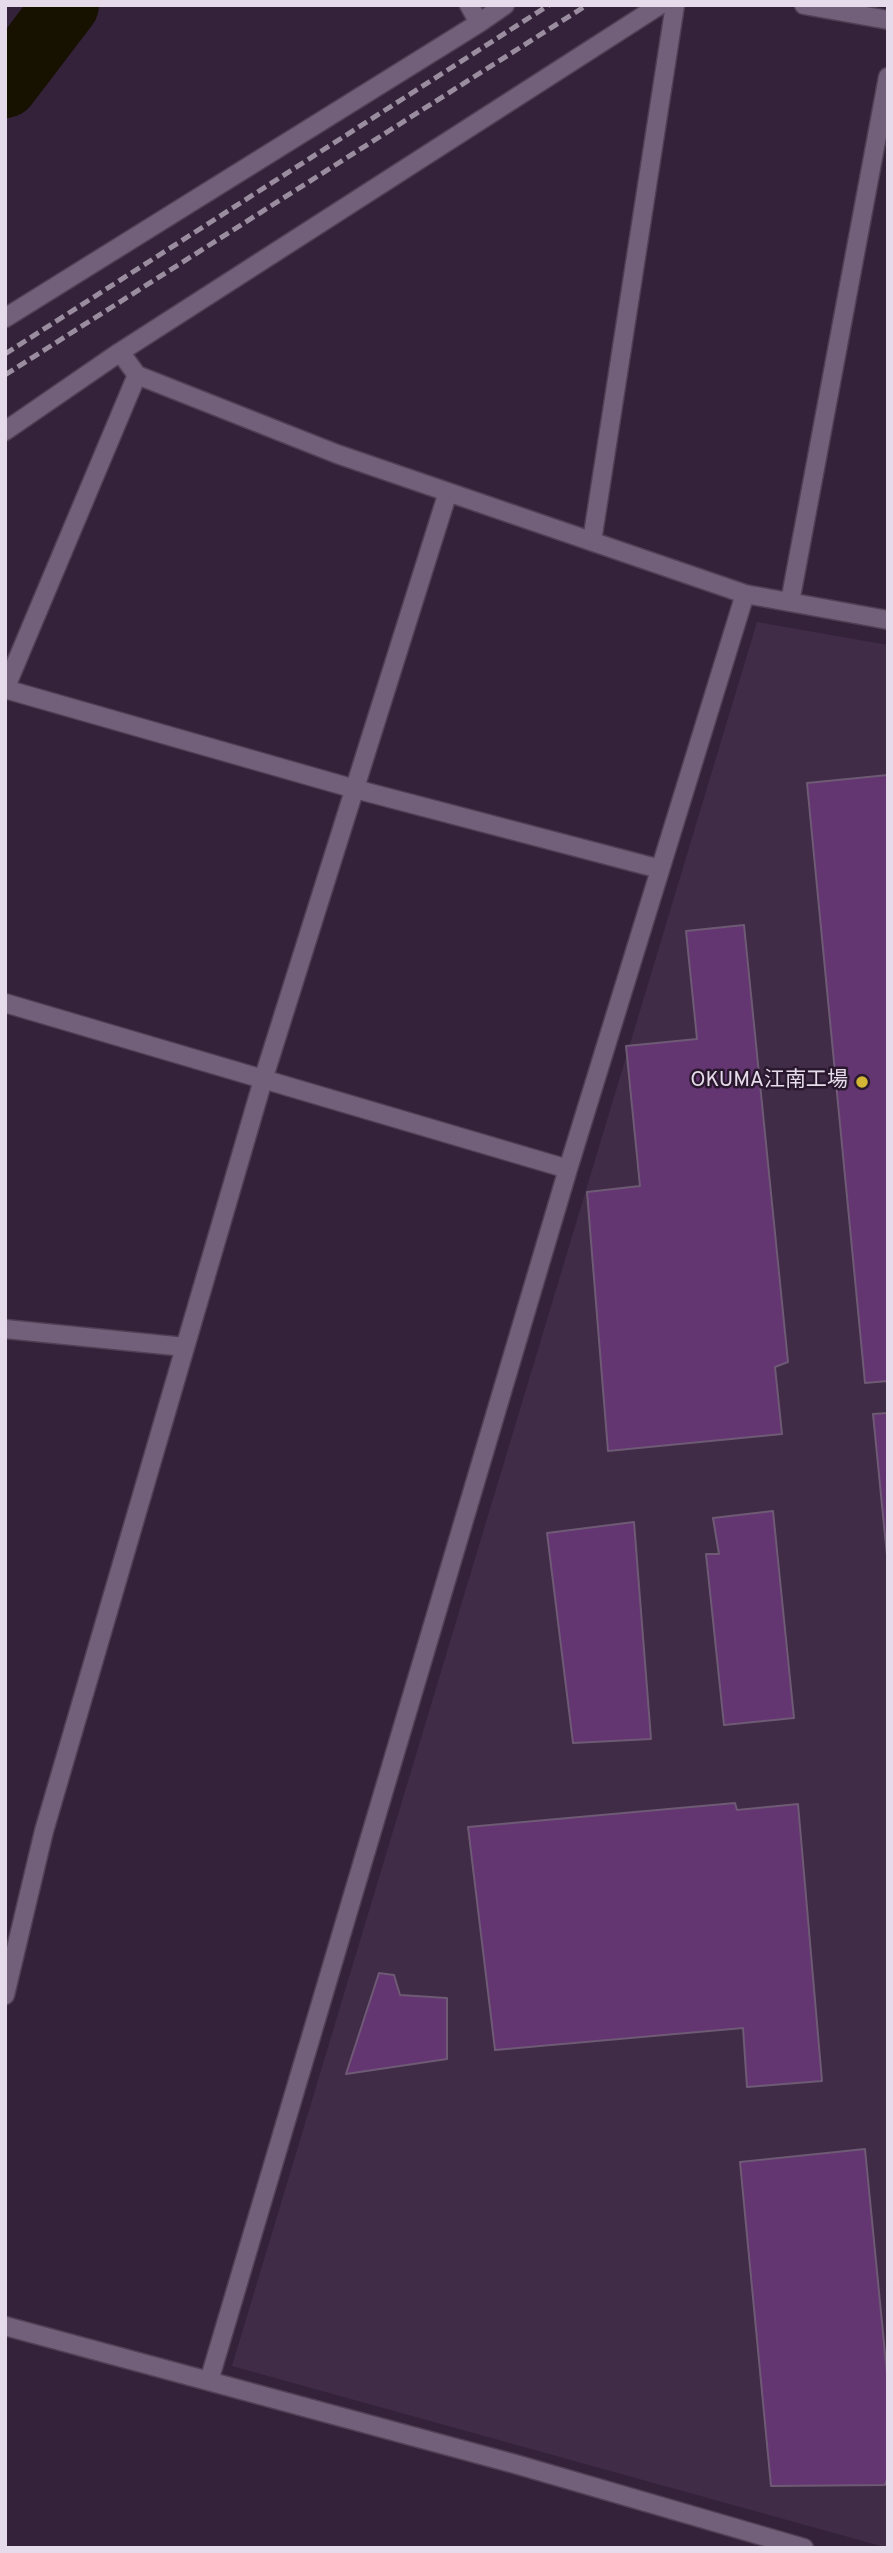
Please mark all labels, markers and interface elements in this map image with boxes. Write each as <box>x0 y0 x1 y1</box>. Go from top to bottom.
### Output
place label: OKUMA江南工場 <box>690 1069 848 1095</box>
marker: OKUMA江南工場 <box>854 1074 870 1090</box>

